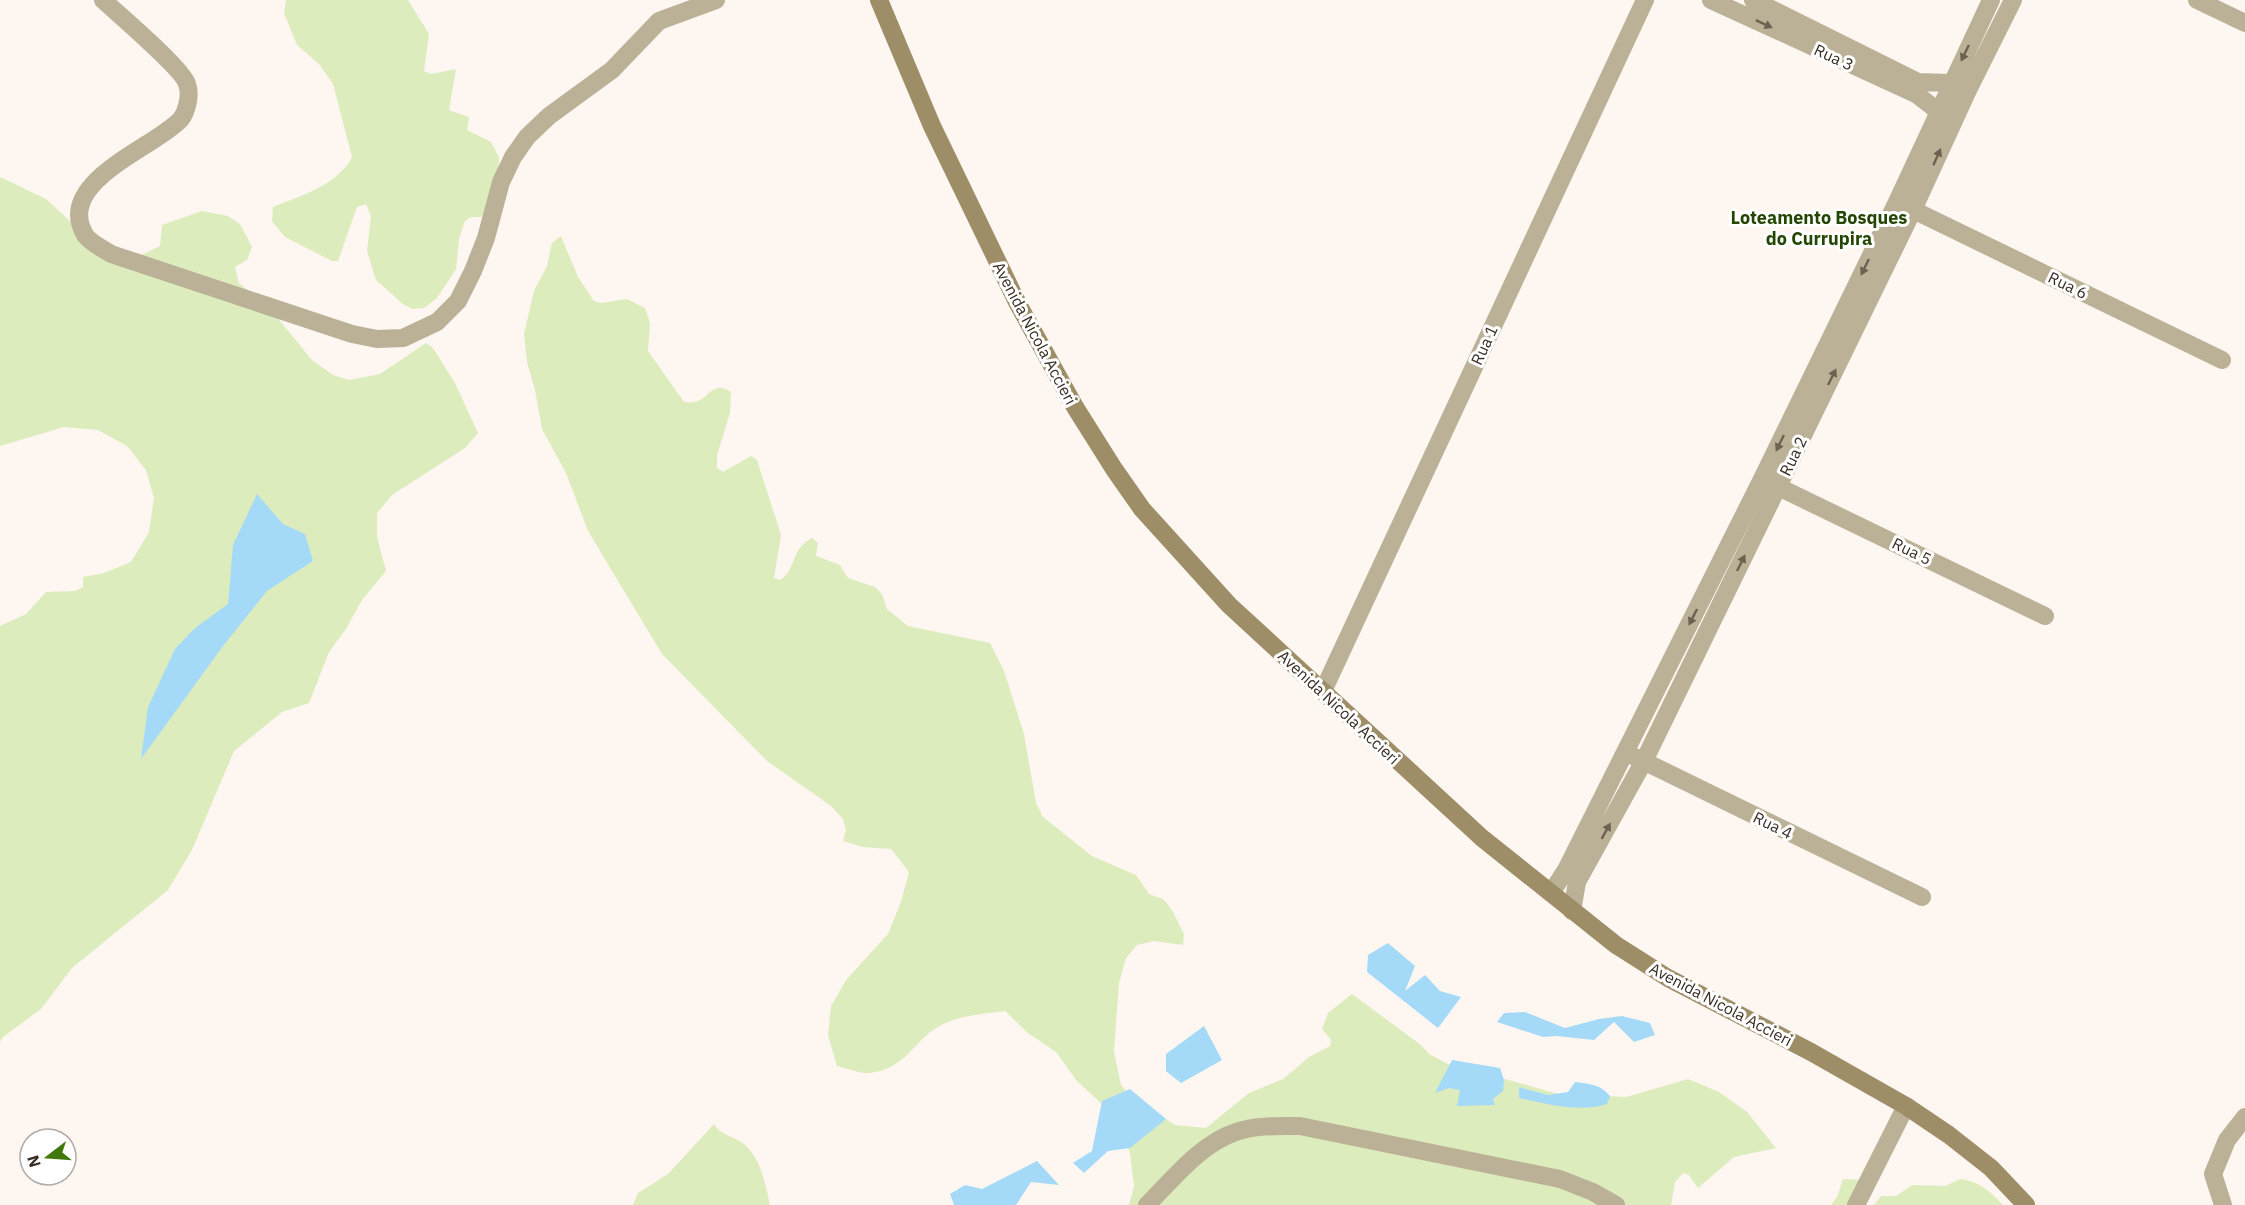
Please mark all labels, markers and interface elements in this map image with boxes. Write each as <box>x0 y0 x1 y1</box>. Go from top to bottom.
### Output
one-way arrow <box>1756 20 1773 29</box>
street label: Rua 3 <box>1811 39 1857 75</box>
one-way arrow <box>1961 44 1970 61</box>
one-way arrow <box>1933 148 1942 165</box>
district label: Loteamento Bosques do Currupira <box>1731 206 1907 250</box>
street label: Avenida Nicola Accieri <box>989 258 1081 408</box>
one-way arrow <box>1860 259 1870 276</box>
street label: Rua 6 <box>2045 267 2091 303</box>
street label: Rua 1 <box>1466 322 1502 368</box>
one-way arrow <box>1827 369 1836 386</box>
street label: Rua 2 <box>1775 433 1811 479</box>
one-way arrow <box>1775 434 1784 451</box>
street label: Rua 5 <box>1889 533 1935 569</box>
one-way arrow <box>1736 555 1745 572</box>
one-way arrow <box>1688 609 1697 626</box>
street label: Avenida Nicola Accieri <box>1274 645 1404 769</box>
street label: Rua 4 <box>1750 807 1796 843</box>
one-way arrow <box>1601 822 1611 839</box>
street label: Avenida Nicola Accieri <box>1646 958 1796 1050</box>
north arrow <box>18 1127 78 1187</box>
text: N <box>22 1153 45 1170</box>

